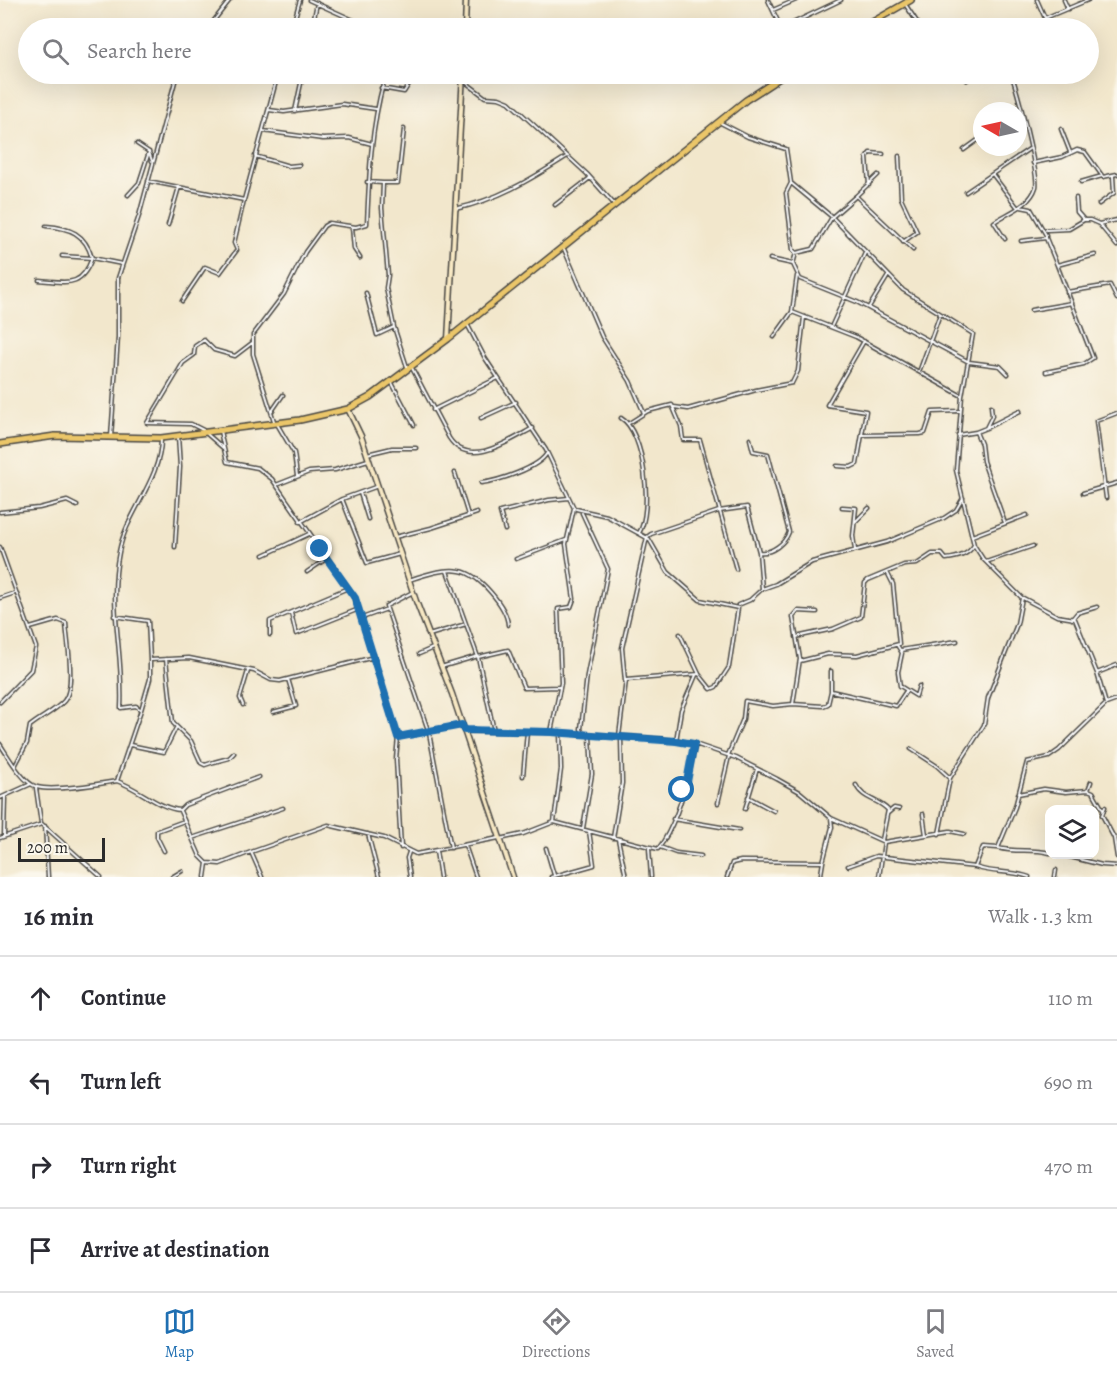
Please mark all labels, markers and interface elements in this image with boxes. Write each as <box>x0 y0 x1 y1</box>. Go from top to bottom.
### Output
search box <box>18 18 1099 84</box>
icon: search <box>39 35 72 68</box>
text: Search here <box>87 36 192 66</box>
north arrow <box>973 102 1027 156</box>
route end <box>306 535 332 561</box>
route start <box>668 776 694 802</box>
map controls <box>1045 805 1099 859</box>
button: layers <box>1045 805 1099 859</box>
scale bar <box>18 835 105 862</box>
text: 200 m <box>27 837 68 859</box>
text: 16 min <box>24 899 94 934</box>
text: Walk · 1.3 km <box>988 903 1093 930</box>
icon: ahead <box>24 982 57 1015</box>
text: Continue <box>81 983 166 1013</box>
text: 110 m <box>1048 985 1093 1012</box>
icon: left <box>24 1066 57 1099</box>
text: Turn left <box>81 1067 161 1097</box>
text: 690 m <box>1043 1069 1093 1096</box>
icon: right <box>24 1150 57 1183</box>
text: Turn right <box>81 1151 177 1181</box>
text: 470 m <box>1044 1153 1093 1180</box>
icon: arrive <box>24 1234 57 1267</box>
text: Arrive at destination <box>81 1235 270 1265</box>
tab: Map <box>163 1305 196 1363</box>
tab: Directions <box>522 1305 590 1363</box>
tab: Saved <box>916 1305 954 1363</box>

